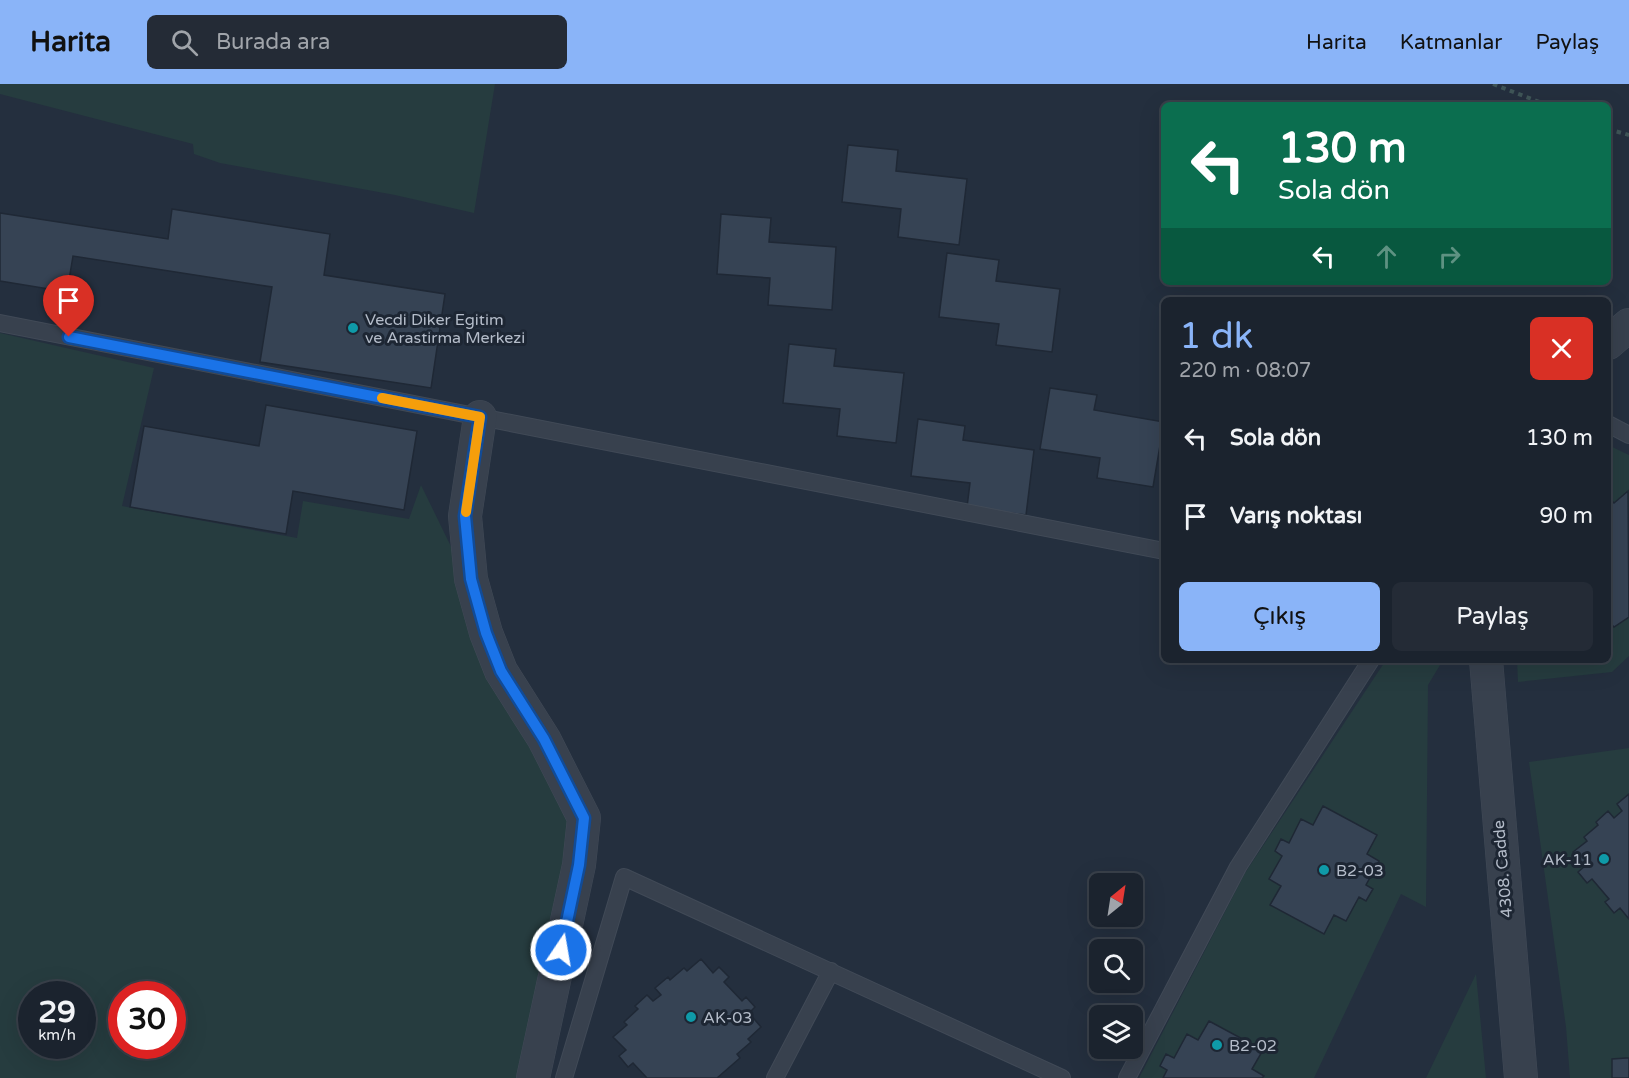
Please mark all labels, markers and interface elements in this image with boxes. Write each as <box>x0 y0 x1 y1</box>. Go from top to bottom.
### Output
search box <box>147 15 567 69</box>
text: Harita <box>30 25 111 59</box>
icon: search <box>168 26 201 59</box>
text: Burada ara <box>216 29 330 55</box>
text: Harita <box>1306 30 1367 55</box>
text: Katmanlar <box>1400 30 1502 55</box>
text: Paylaş <box>1535 30 1599 55</box>
text: 130 m <box>1278 123 1407 174</box>
icon: left <box>1179 126 1257 204</box>
text: Sola dön <box>1278 174 1390 207</box>
icon: left <box>1307 240 1340 273</box>
icon: ahead <box>1370 240 1403 273</box>
icon: right <box>1433 240 1466 273</box>
pin <box>43 275 94 337</box>
icon: arrive <box>52 284 85 317</box>
place label: Vecdi Diker Egitim ve Arastirma Merkezi <box>365 310 525 348</box>
text: 1 dk <box>1179 315 1253 358</box>
button: close <box>1530 317 1593 380</box>
marker: Vecdi Diker Egitim ve Arastirma Merkezi <box>346 321 360 335</box>
text: 220 m · 08:07 <box>1179 359 1311 383</box>
icon: left <box>1179 422 1212 455</box>
text: Sola dön <box>1230 425 1321 451</box>
text: 130 m <box>1526 425 1593 451</box>
icon: arrive <box>1179 500 1212 533</box>
text: Varış noktası <box>1230 503 1362 529</box>
text: 90 m <box>1539 503 1593 529</box>
button: Çıkış <box>1179 582 1380 651</box>
button: Paylaş <box>1392 582 1593 651</box>
street label: 4308. Cadde <box>1489 819 1517 919</box>
place label: AK-11 <box>1543 850 1592 870</box>
marker: AK-11 <box>1597 852 1611 866</box>
place label: B2-03 <box>1336 861 1384 881</box>
marker: B2-03 <box>1317 863 1331 877</box>
north arrow <box>1089 873 1143 927</box>
map controls <box>1089 873 1143 1059</box>
position arrow <box>529 918 593 982</box>
button: search <box>1089 939 1143 993</box>
speed limit sign: 30 <box>108 981 186 1059</box>
text: 29 <box>38 994 76 1031</box>
button: layers <box>1089 1005 1143 1059</box>
place label: AK-03 <box>703 1008 752 1028</box>
marker: AK-03 <box>684 1010 698 1024</box>
text: km/h <box>38 1026 76 1044</box>
place label: B2-02 <box>1229 1036 1277 1056</box>
marker: B2-02 <box>1210 1038 1224 1052</box>

